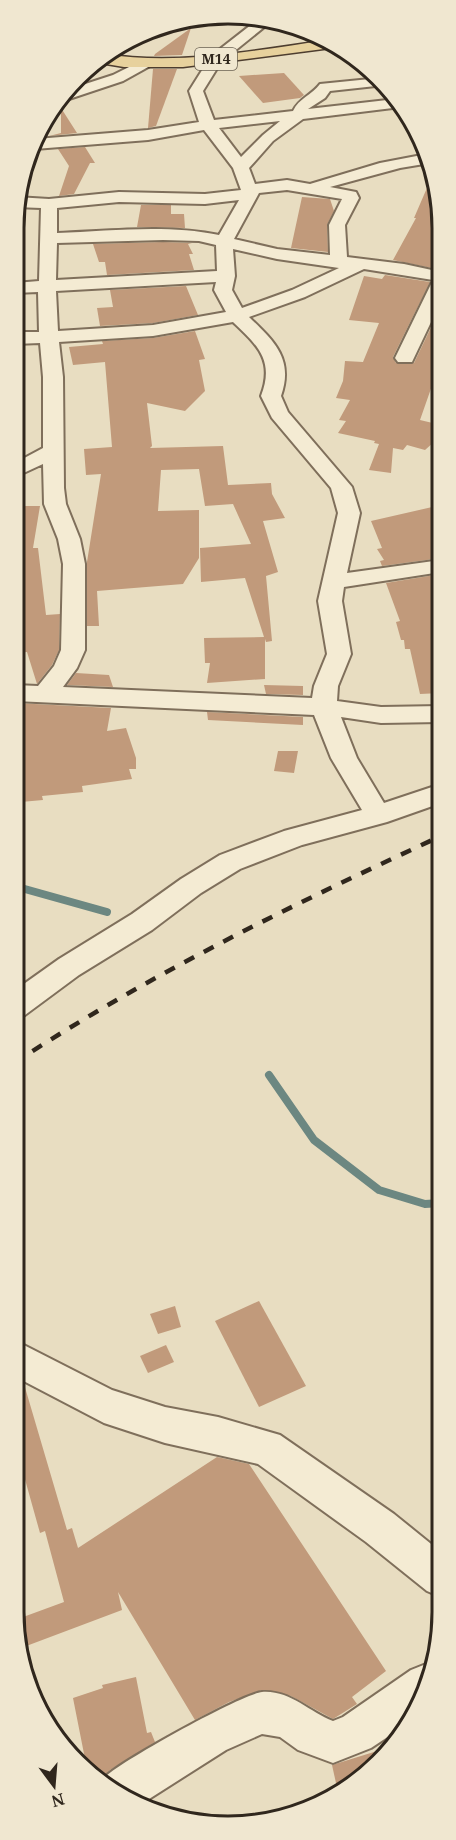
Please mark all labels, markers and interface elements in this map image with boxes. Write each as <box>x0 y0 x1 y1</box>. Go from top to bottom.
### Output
road number: M14 <box>195 48 237 70</box>
north arrow <box>24 1756 84 1816</box>
text: N <box>49 1788 67 1813</box>

